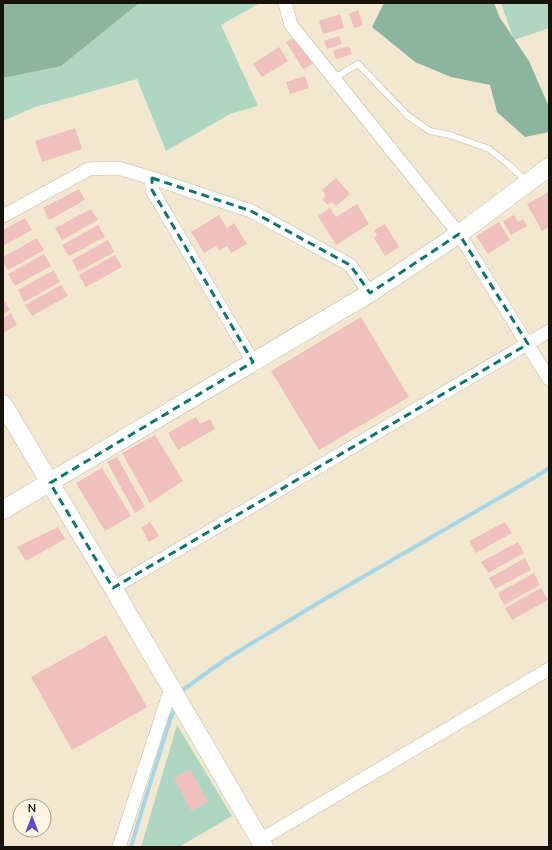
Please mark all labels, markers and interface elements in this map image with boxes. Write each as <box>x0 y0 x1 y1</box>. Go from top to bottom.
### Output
north arrow <box>12 798 52 838</box>
text: N <box>28 801 36 815</box>

